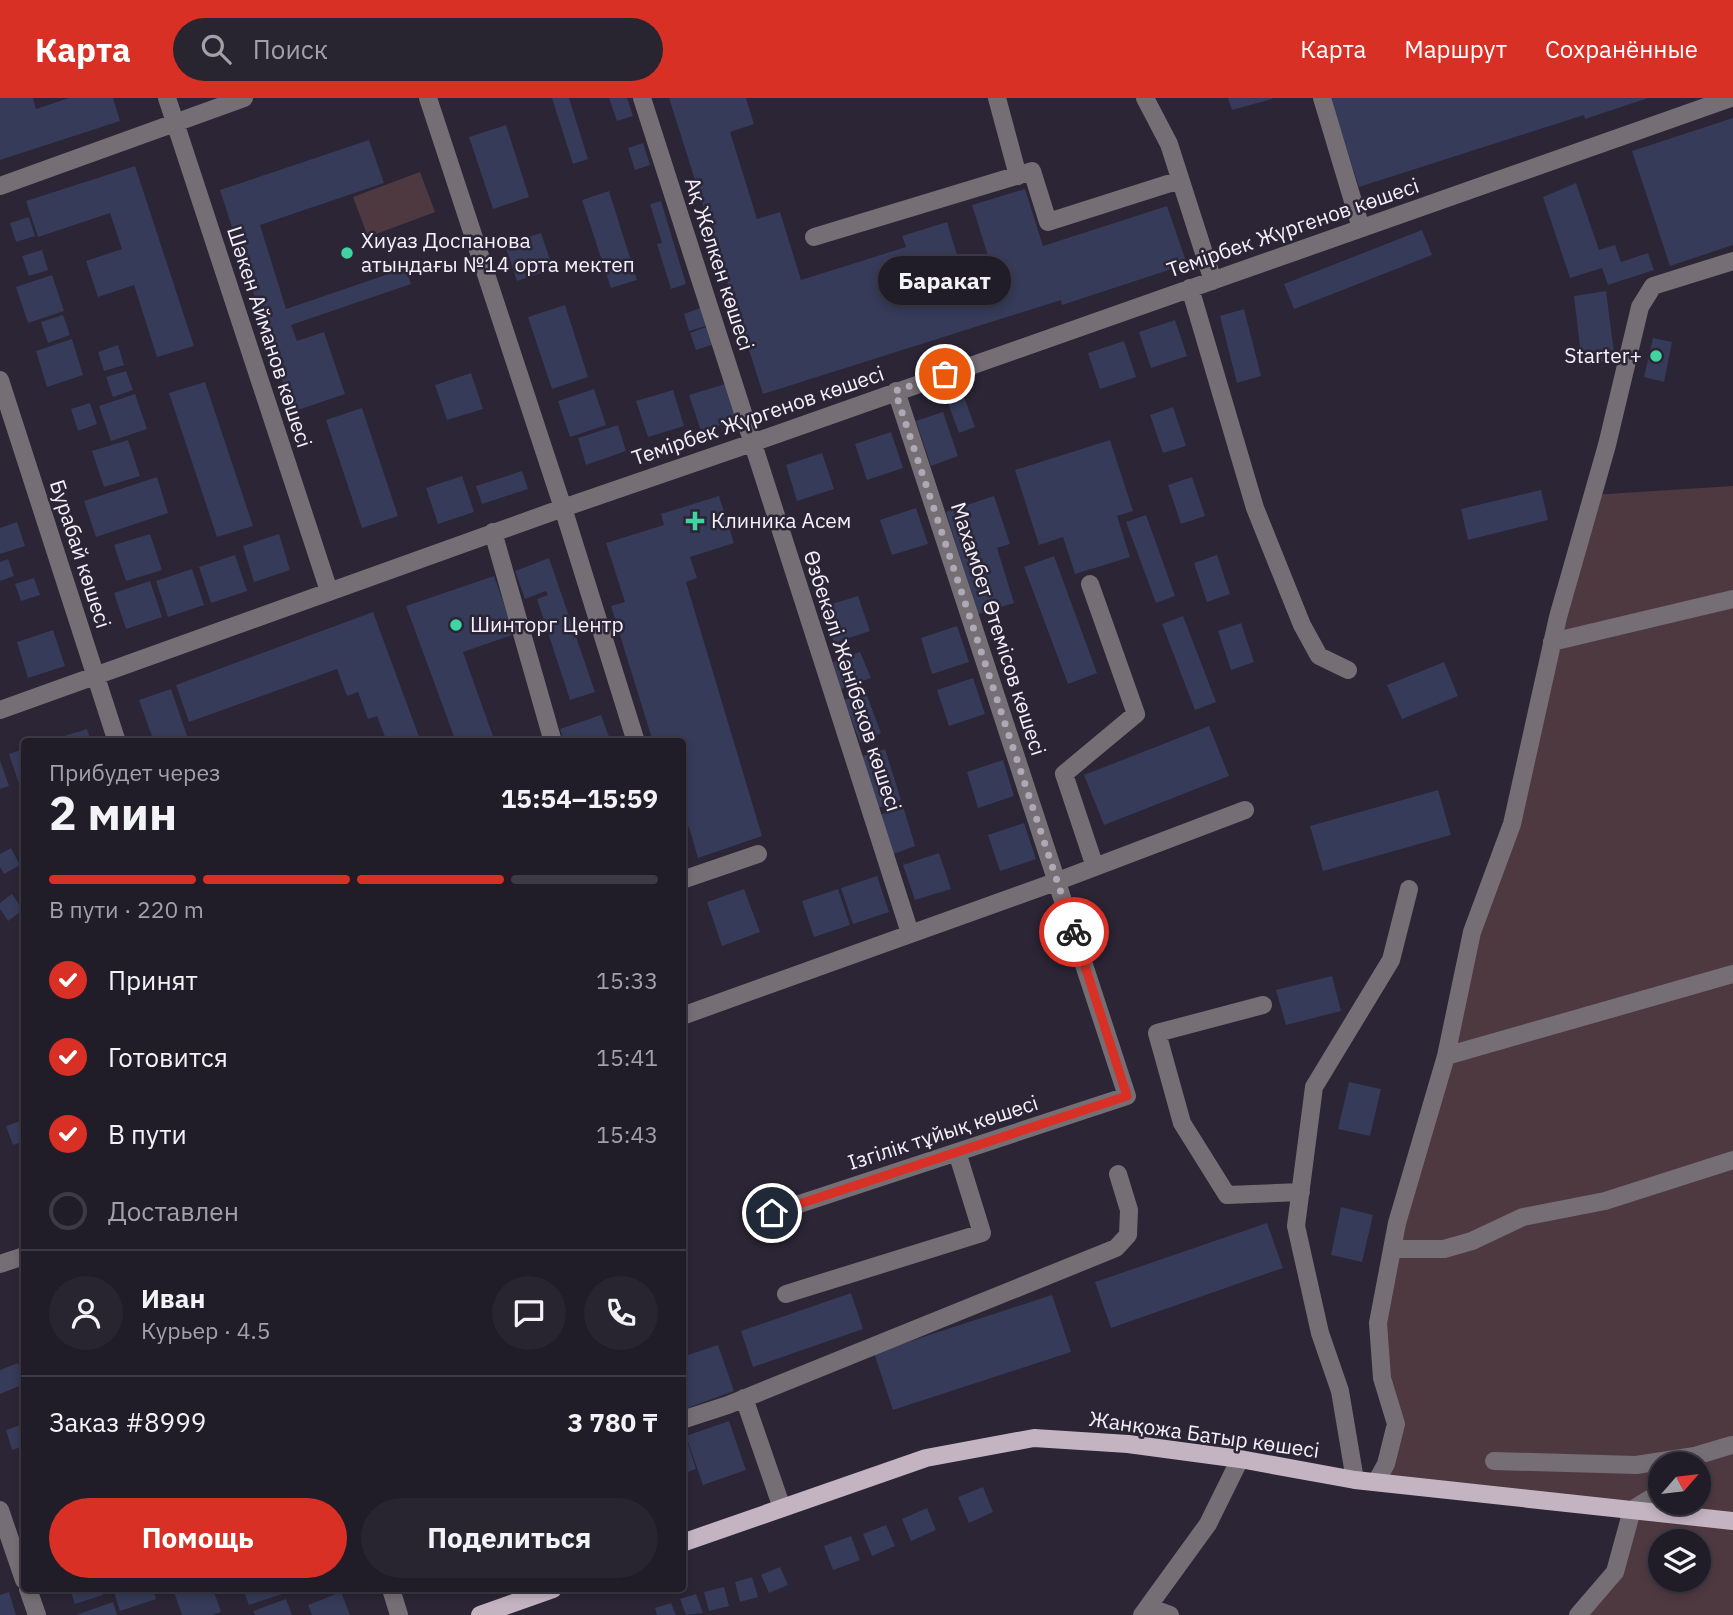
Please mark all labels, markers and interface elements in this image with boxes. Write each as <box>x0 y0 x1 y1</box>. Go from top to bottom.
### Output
search box <box>173 18 663 81</box>
text: Карта <box>35 28 131 71</box>
icon: search <box>197 30 235 68</box>
text: Поиск <box>253 32 328 66</box>
text: Карта <box>1300 33 1366 65</box>
text: Маршрут <box>1404 33 1507 65</box>
text: Сохранённые <box>1545 33 1698 65</box>
street label: Темірбек Жүргенов көшесі <box>1163 171 1422 283</box>
street label: Ақ Желкен көшесі <box>679 173 761 354</box>
street label: Шәкен Айманов көшесі <box>221 222 319 451</box>
place label: Хиуаз Доспанова атындағы №14 орта мектеп <box>361 226 635 278</box>
marker: Хиуаз Доспанова атындағы №14 орта мектеп <box>339 245 355 261</box>
callout: Баракат <box>878 255 1012 304</box>
text: Баракат <box>898 265 991 295</box>
place label: Starter+ <box>1564 341 1642 369</box>
pin <box>915 344 975 404</box>
marker: Starter+ <box>1648 348 1664 364</box>
icon: bag <box>926 355 964 393</box>
street label: Темірбек Жүргенов көшесі <box>628 359 887 471</box>
street label: Бурабай көшесі <box>44 476 118 632</box>
street label: Махамбет Өтемісов көшесі <box>945 499 1053 759</box>
place label: Клиника Асем <box>711 506 851 534</box>
marker: Клиника Асем <box>685 511 705 531</box>
street label: Өзбекәлі Жәнібеков көшесі <box>797 547 908 815</box>
place label: Шинторг Центр <box>470 610 624 638</box>
marker: Шинторг Центр <box>448 617 464 633</box>
text: Прибудет через <box>49 757 221 787</box>
text: 15:54–15:59 <box>501 781 658 815</box>
text: 2 мин <box>49 783 177 843</box>
text: В пути · 220 m <box>49 894 204 924</box>
courier <box>1039 897 1109 967</box>
icon: bike <box>1055 913 1093 951</box>
icon: check <box>49 961 87 999</box>
text: Принят <box>108 963 198 997</box>
text: 15:33 <box>596 965 658 995</box>
icon: check <box>49 1038 87 1076</box>
text: Готовится <box>108 1040 228 1074</box>
text: 15:41 <box>596 1042 658 1072</box>
street label: Ізгілік тұйық көшесі <box>844 1088 1041 1176</box>
icon: check <box>49 1115 87 1153</box>
text: В пути <box>108 1117 187 1151</box>
text: 15:43 <box>596 1119 658 1149</box>
pin <box>742 1183 802 1243</box>
text: Доставлен <box>108 1194 239 1228</box>
icon: home <box>753 1194 791 1232</box>
button: person <box>49 1276 123 1350</box>
button: chat <box>492 1276 566 1350</box>
button: phone <box>584 1276 658 1350</box>
text: Иван <box>141 1281 206 1315</box>
text: Курьер · 4.5 <box>141 1315 271 1345</box>
street label: Жанқожа Батыр көшесі <box>1087 1404 1321 1464</box>
text: Заказ #8999 <box>49 1405 206 1439</box>
text: 3 780 ₸ <box>568 1405 658 1439</box>
north arrow <box>1648 1452 1712 1516</box>
map controls <box>1648 1452 1711 1592</box>
button: Помощь <box>49 1498 347 1578</box>
button: Поделиться <box>361 1498 658 1578</box>
button: layers <box>1648 1529 1711 1592</box>

